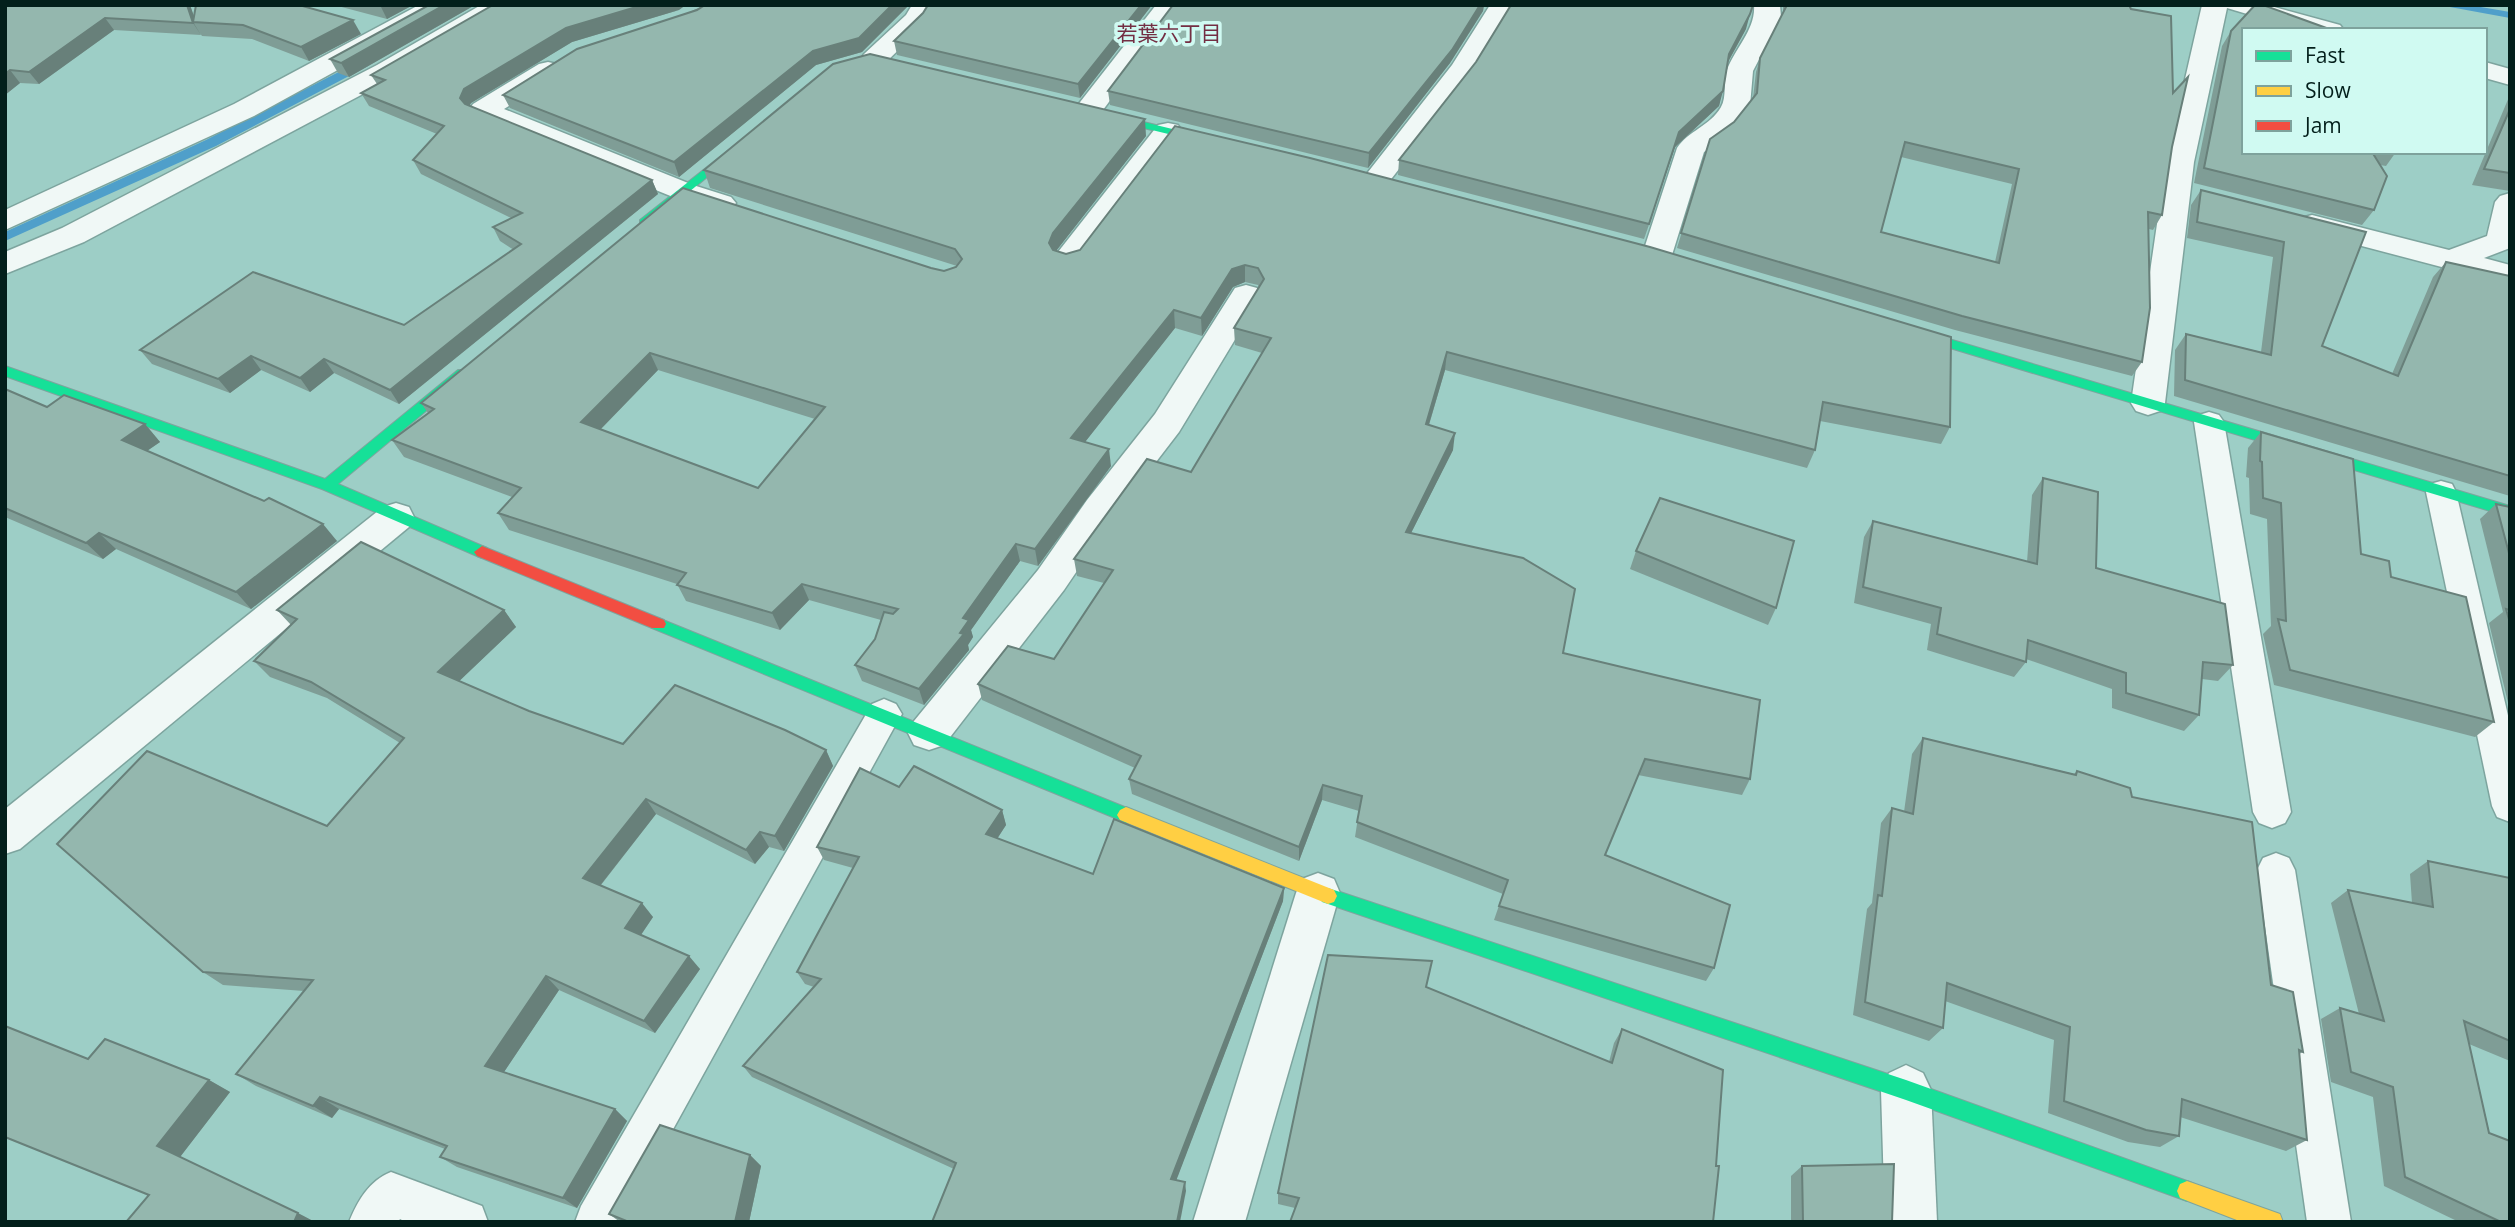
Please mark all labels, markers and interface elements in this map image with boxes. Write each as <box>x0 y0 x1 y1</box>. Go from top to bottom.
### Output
district label: 若葉六丁目 <box>1117 19 1222 47</box>
legend <box>2242 28 2487 154</box>
text: Fast <box>2305 41 2345 69</box>
text: Slow <box>2305 76 2351 104</box>
text: Jam <box>2303 111 2342 139</box>

